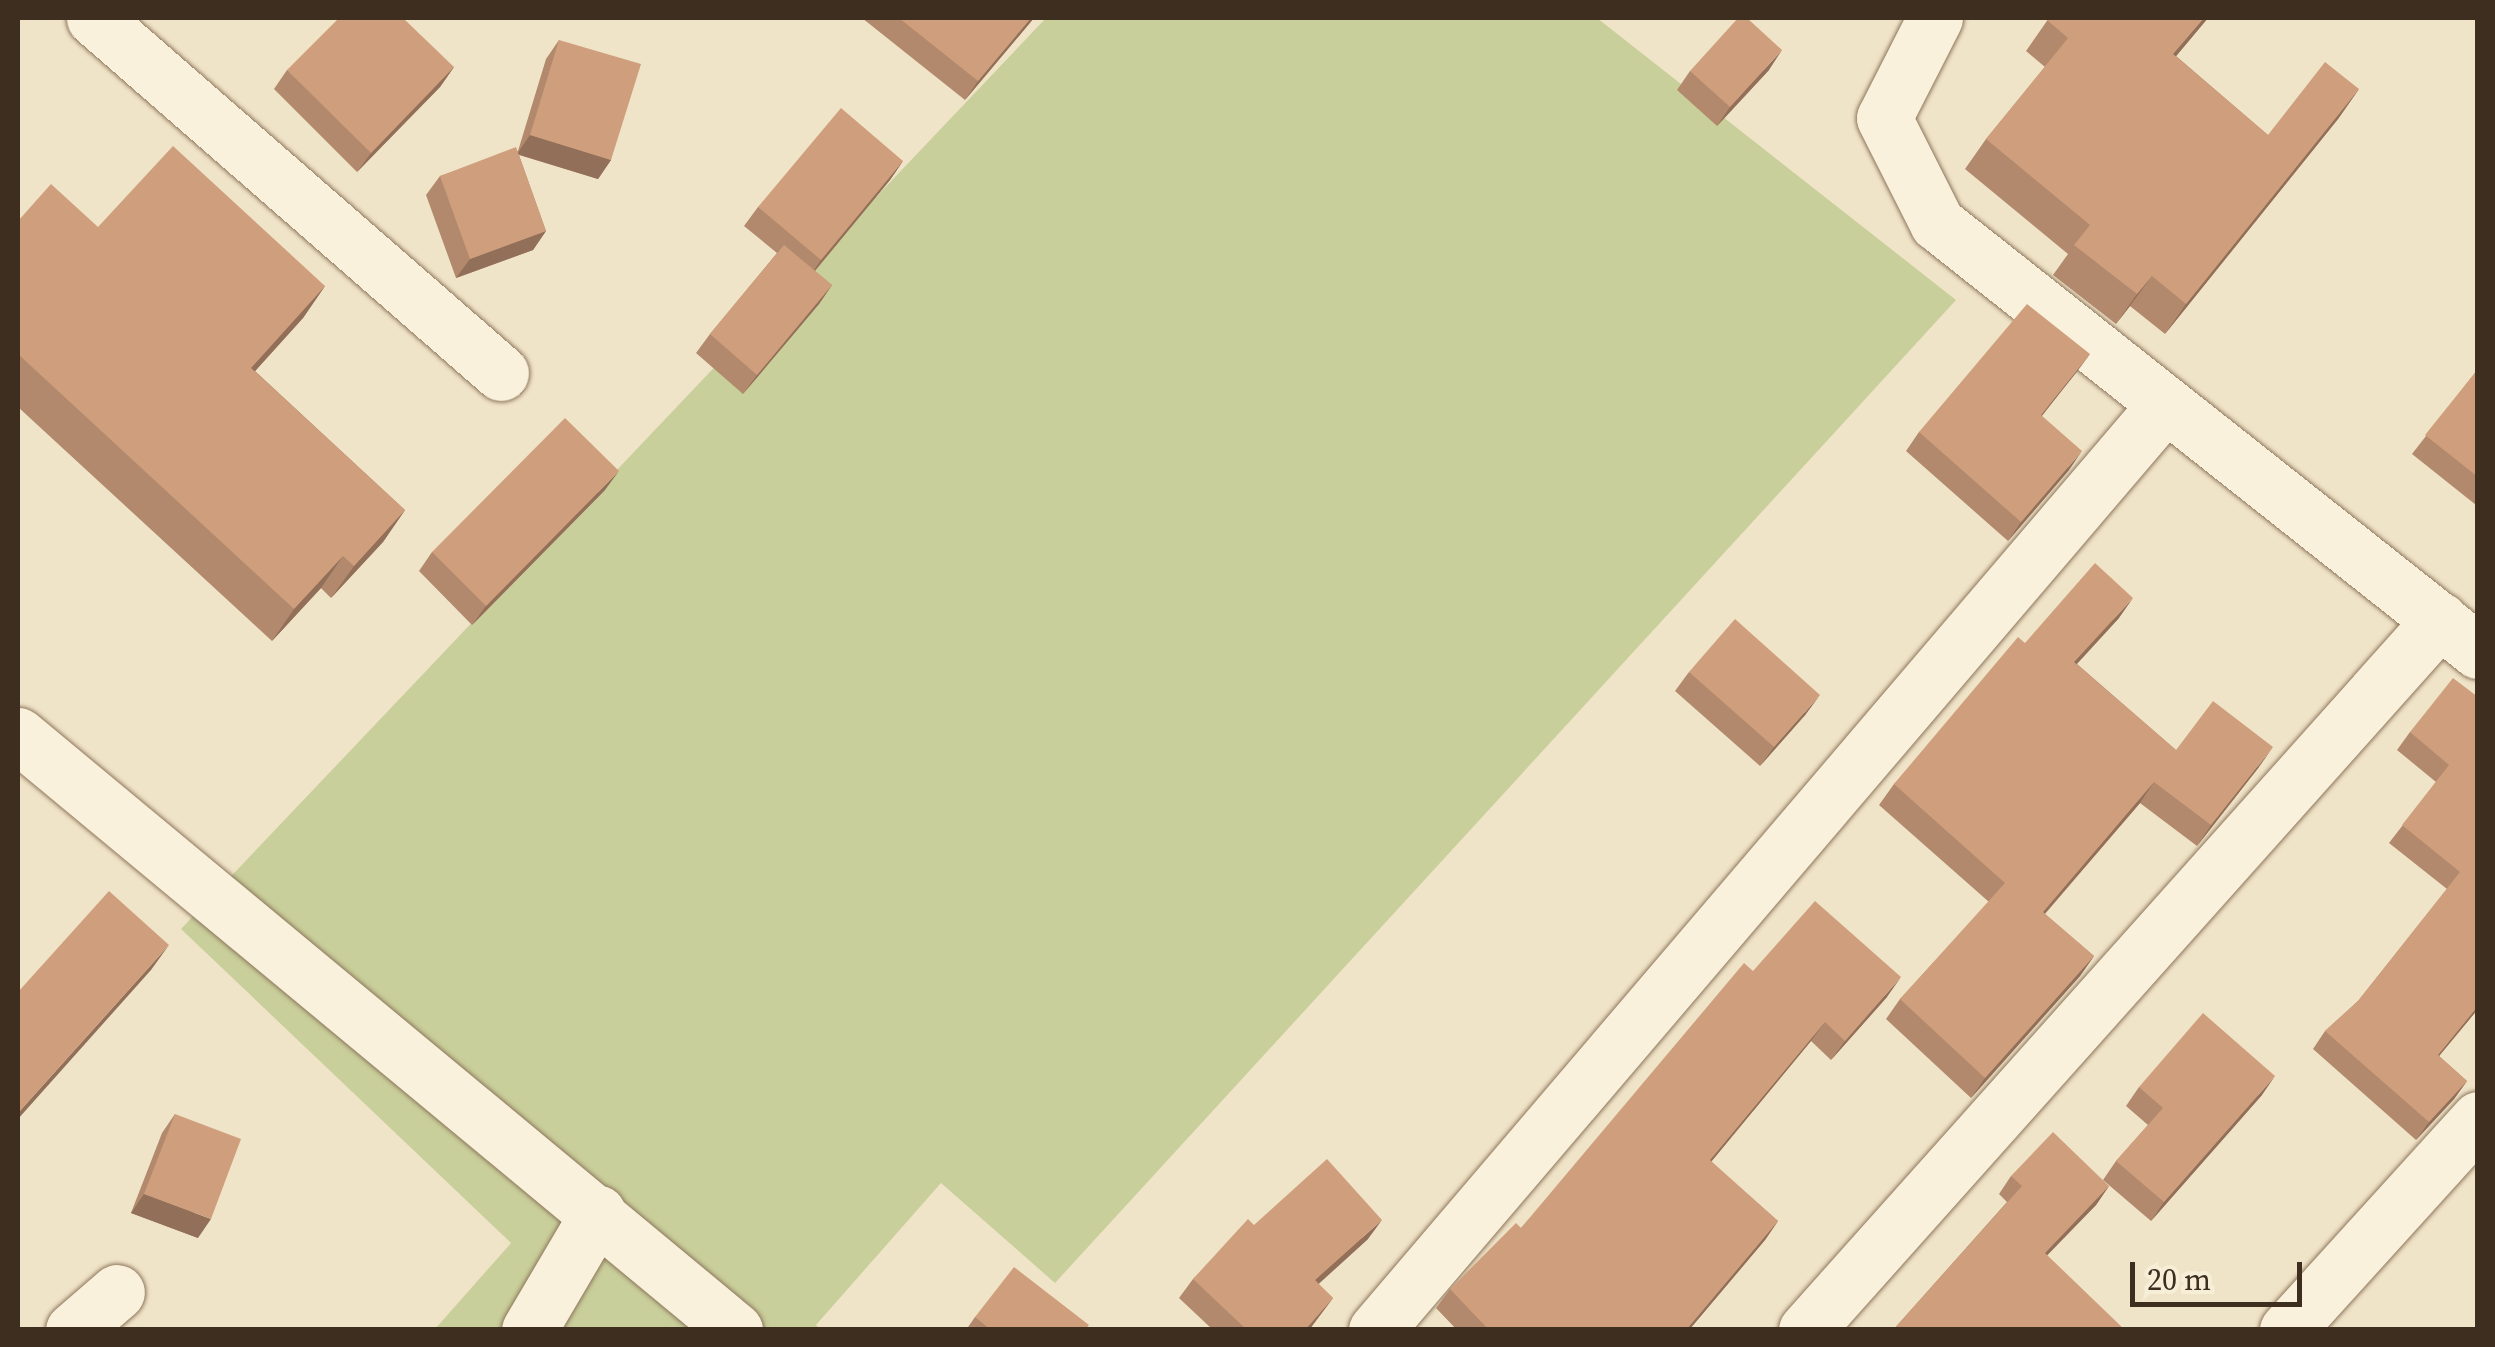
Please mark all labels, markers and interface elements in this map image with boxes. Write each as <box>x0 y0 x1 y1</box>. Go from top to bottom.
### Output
scale bar <box>2135 1242 2308 1304</box>
text: 20 m <box>2147 1259 2211 1300</box>

